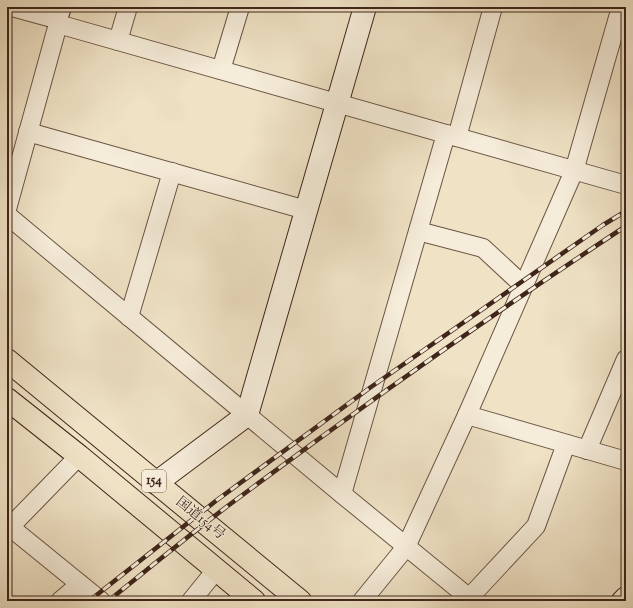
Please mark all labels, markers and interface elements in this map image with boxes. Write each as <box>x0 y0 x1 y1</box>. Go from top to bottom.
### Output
road number: 154 <box>142 470 166 492</box>
street label: 国道154号 <box>171 493 229 545</box>

